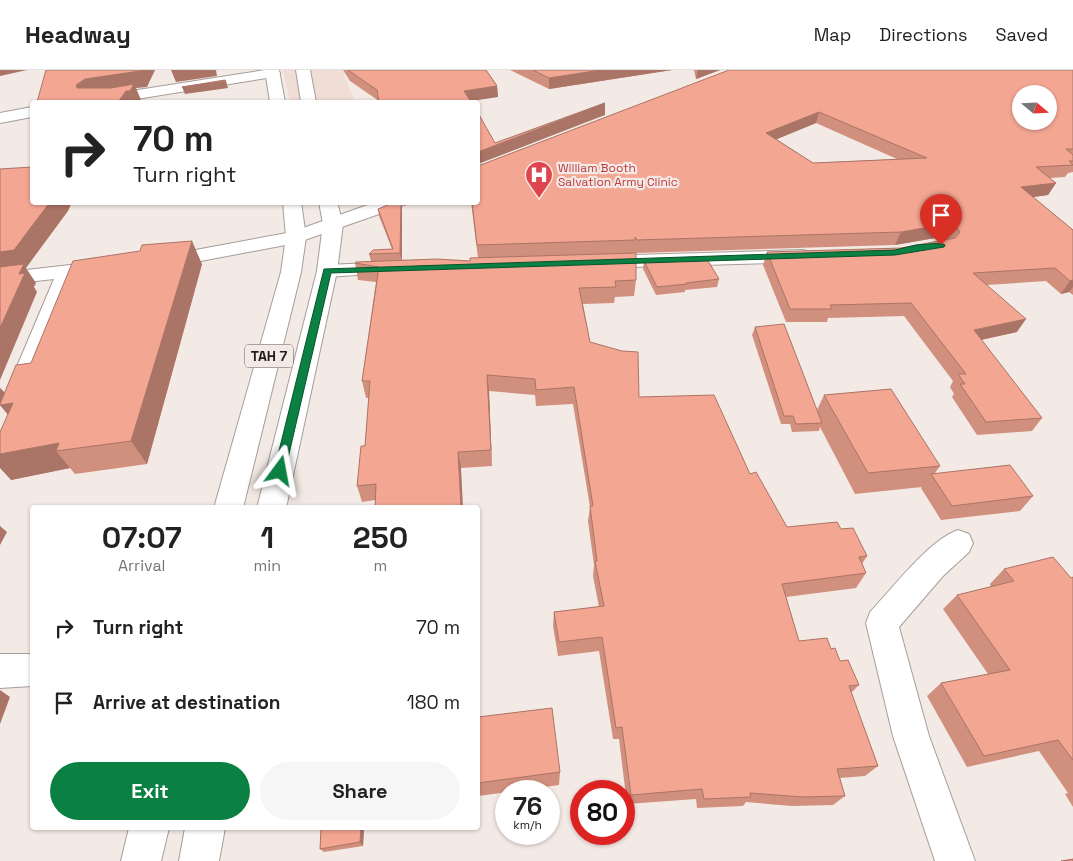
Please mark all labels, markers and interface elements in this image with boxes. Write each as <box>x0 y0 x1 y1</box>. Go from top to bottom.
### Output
text: Headway <box>25 19 131 50</box>
text: Map <box>814 23 851 46</box>
text: Directions <box>879 23 968 46</box>
text: Saved <box>996 23 1048 46</box>
north arrow <box>1012 85 1058 130</box>
map controls <box>1012 85 1057 130</box>
text: 70 m <box>133 117 214 161</box>
icon: right <box>50 120 115 185</box>
text: Turn right <box>133 160 236 188</box>
hospital icon: William Booth Salvation Army Clinic <box>524 160 554 199</box>
place label: William Booth Salvation Army Clinic <box>558 160 678 190</box>
pin <box>920 194 962 245</box>
icon: arrive <box>927 201 955 229</box>
road number: TAH 7 <box>245 344 293 368</box>
position arrow <box>253 444 305 496</box>
text: 07:07 <box>102 518 182 557</box>
text: 1 <box>261 518 274 557</box>
text: 250 <box>353 518 408 557</box>
text: Arrival <box>118 555 166 576</box>
text: min <box>254 555 281 576</box>
text: m <box>374 555 387 576</box>
icon: right <box>50 614 78 642</box>
text: Turn right <box>93 615 183 640</box>
text: 70 m <box>416 615 460 640</box>
icon: arrive <box>50 689 78 717</box>
text: Arrive at destination <box>93 690 281 715</box>
text: 180 m <box>407 690 460 715</box>
button: Exit <box>50 762 250 820</box>
button: Share <box>260 762 460 820</box>
speed limit sign: 80 <box>570 780 635 845</box>
text: 76 <box>513 790 542 822</box>
text: km/h <box>513 817 542 833</box>

